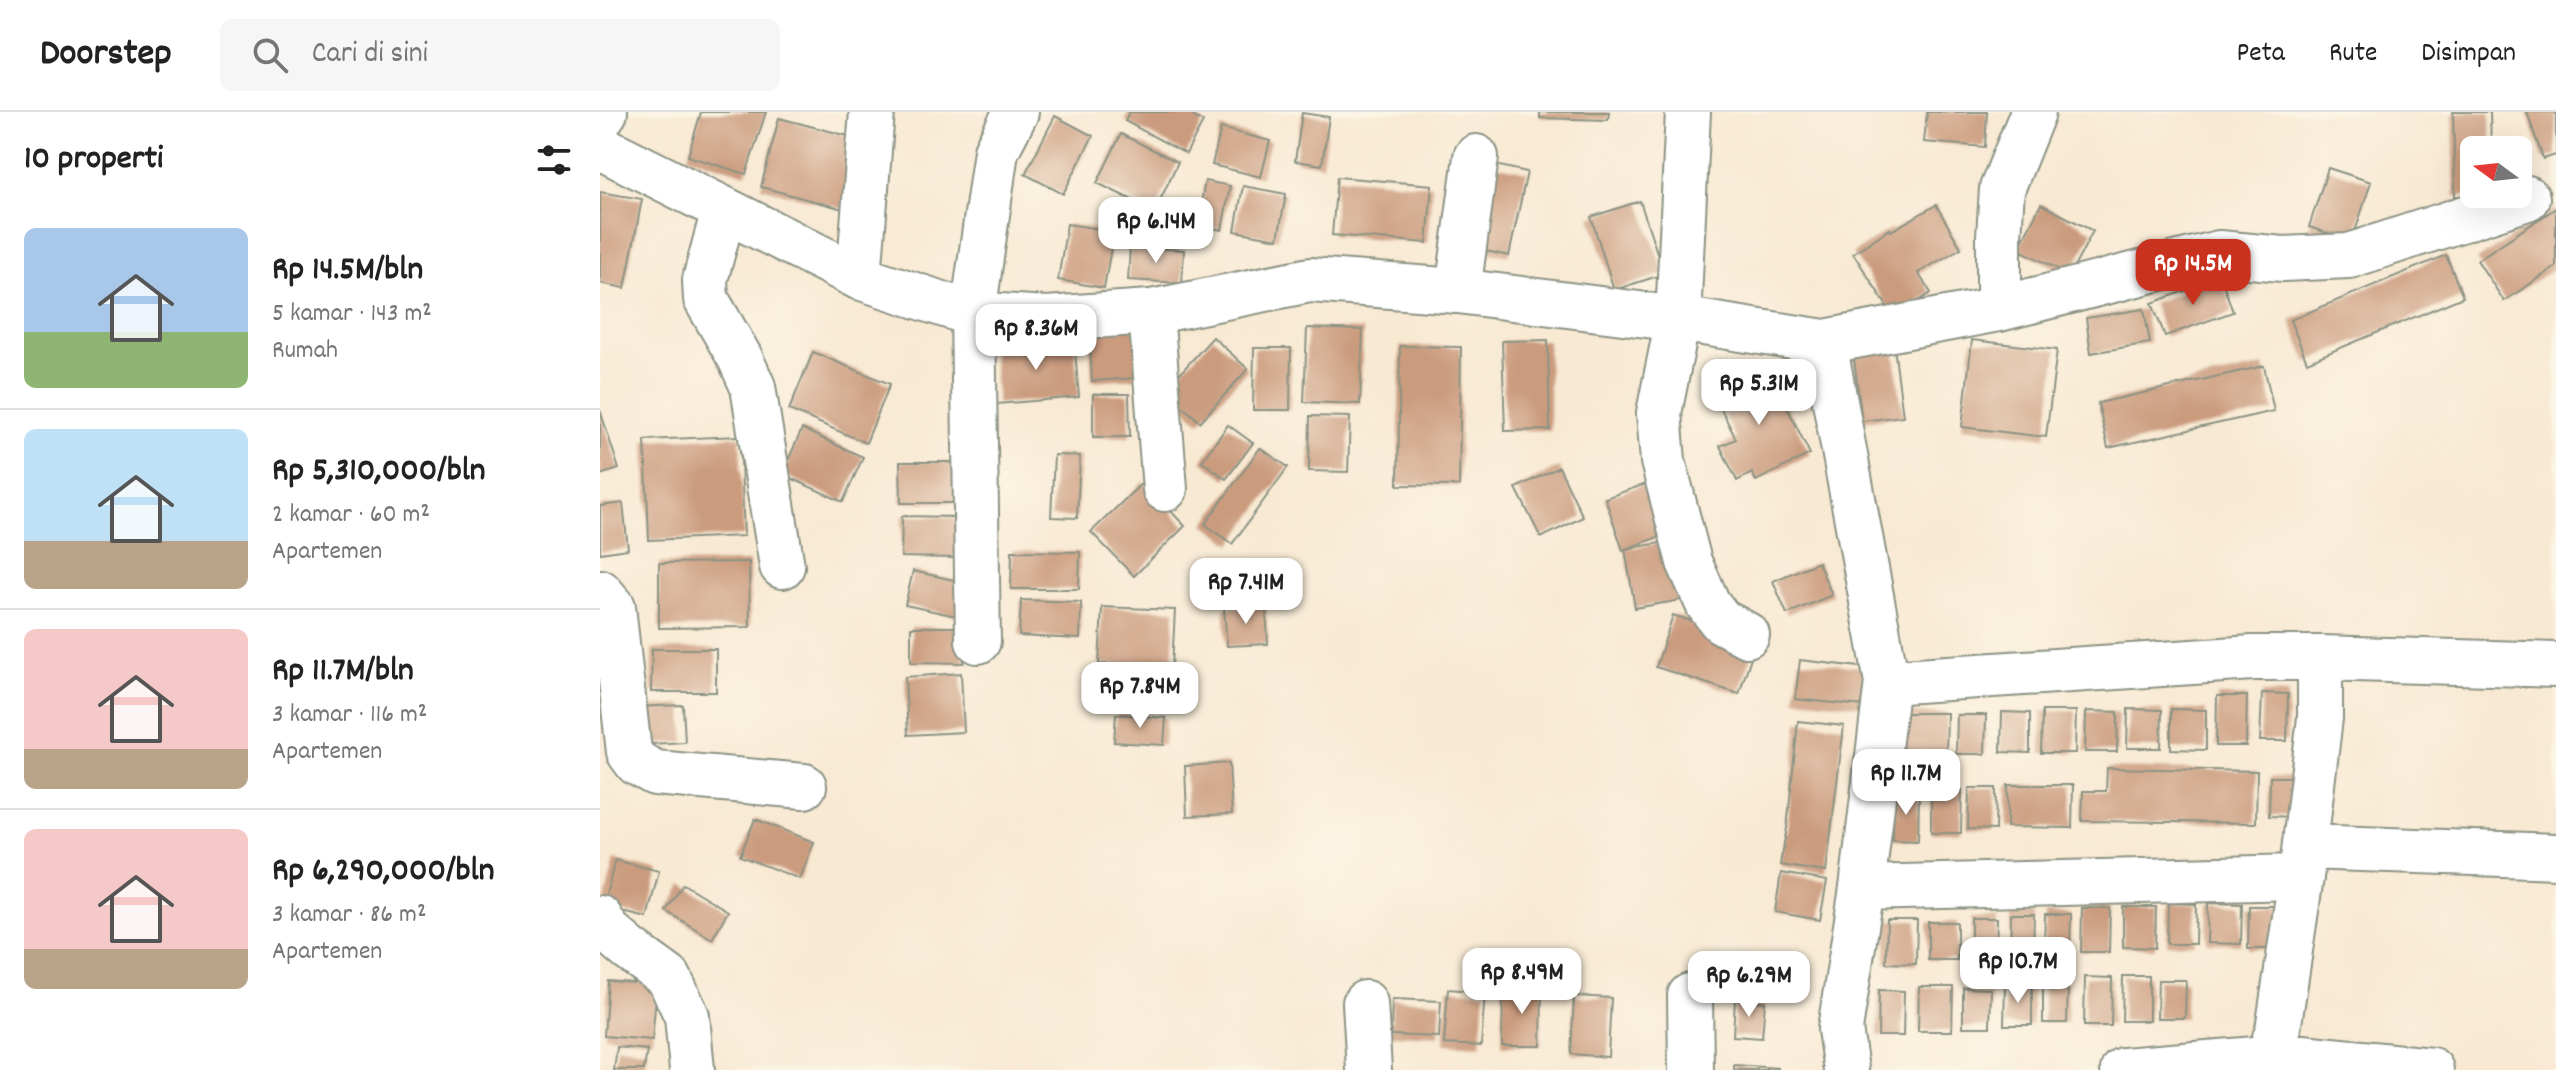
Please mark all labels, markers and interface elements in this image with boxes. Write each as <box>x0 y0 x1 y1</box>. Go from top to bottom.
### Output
search box <box>220 19 780 91</box>
text: Doorstep <box>40 28 172 83</box>
icon: search <box>248 33 292 77</box>
text: Cari di sini <box>312 34 428 77</box>
text: Peta <box>2236 35 2285 75</box>
text: Rute <box>2329 35 2377 75</box>
text: Disimpan <box>2421 35 2516 75</box>
text: 10 properti <box>24 136 163 185</box>
north arrow <box>2460 136 2532 208</box>
map controls <box>2460 136 2532 208</box>
icon: filters <box>532 138 576 182</box>
pin: Rp 6.14M <box>1073 197 1239 265</box>
text: Rp 6.14M <box>1116 204 1196 241</box>
pin: Rp 14.5M <box>2110 239 2276 307</box>
text: Rp 14.5M <box>2154 246 2232 283</box>
text: Rp 14.5M/bln <box>272 247 423 296</box>
icon: home <box>88 260 184 356</box>
text: 5 kamar · 143 m² <box>272 296 432 333</box>
pin: Rp 8.36M <box>953 304 1119 372</box>
text: Rp 8.36M <box>994 311 1078 348</box>
text: Rumah <box>272 333 338 370</box>
pin: Rp 5.31M <box>1676 359 1842 427</box>
text: Rp 5.31M <box>1719 366 1799 403</box>
text: Rp 5,310,000/bln <box>272 448 486 497</box>
icon: home <box>88 461 184 557</box>
text: 2 kamar · 60 m² <box>272 497 430 534</box>
text: Apartemen <box>272 534 382 571</box>
pin: Rp 7.41M <box>1163 558 1329 626</box>
text: Rp 7.41M <box>1208 565 1284 602</box>
text: Rp 11.7M/bln <box>272 648 414 697</box>
icon: home <box>88 661 184 757</box>
pin: Rp 7.84M <box>1057 662 1223 730</box>
text: Rp 7.84M <box>1099 669 1181 706</box>
text: 3 kamar · 116 m² <box>272 697 427 734</box>
text: Apartemen <box>272 734 382 771</box>
pin: Rp 11.7M <box>1823 749 1989 817</box>
text: Rp 11.7M <box>1870 756 1942 793</box>
text: Rp 6,290,000/bln <box>272 848 494 897</box>
icon: home <box>88 861 184 957</box>
text: 3 kamar · 86 m² <box>272 897 426 934</box>
text: Apartemen <box>272 934 382 971</box>
pin: Rp 10.7M <box>1935 937 2101 1005</box>
text: Rp 10.7M <box>1978 944 2058 981</box>
pin: Rp 8.49M <box>1439 948 1605 1016</box>
pin: Rp 6.29M <box>1666 951 1832 1019</box>
text: Rp 8.49M <box>1480 955 1564 992</box>
text: Rp 6.29M <box>1706 958 1792 995</box>

